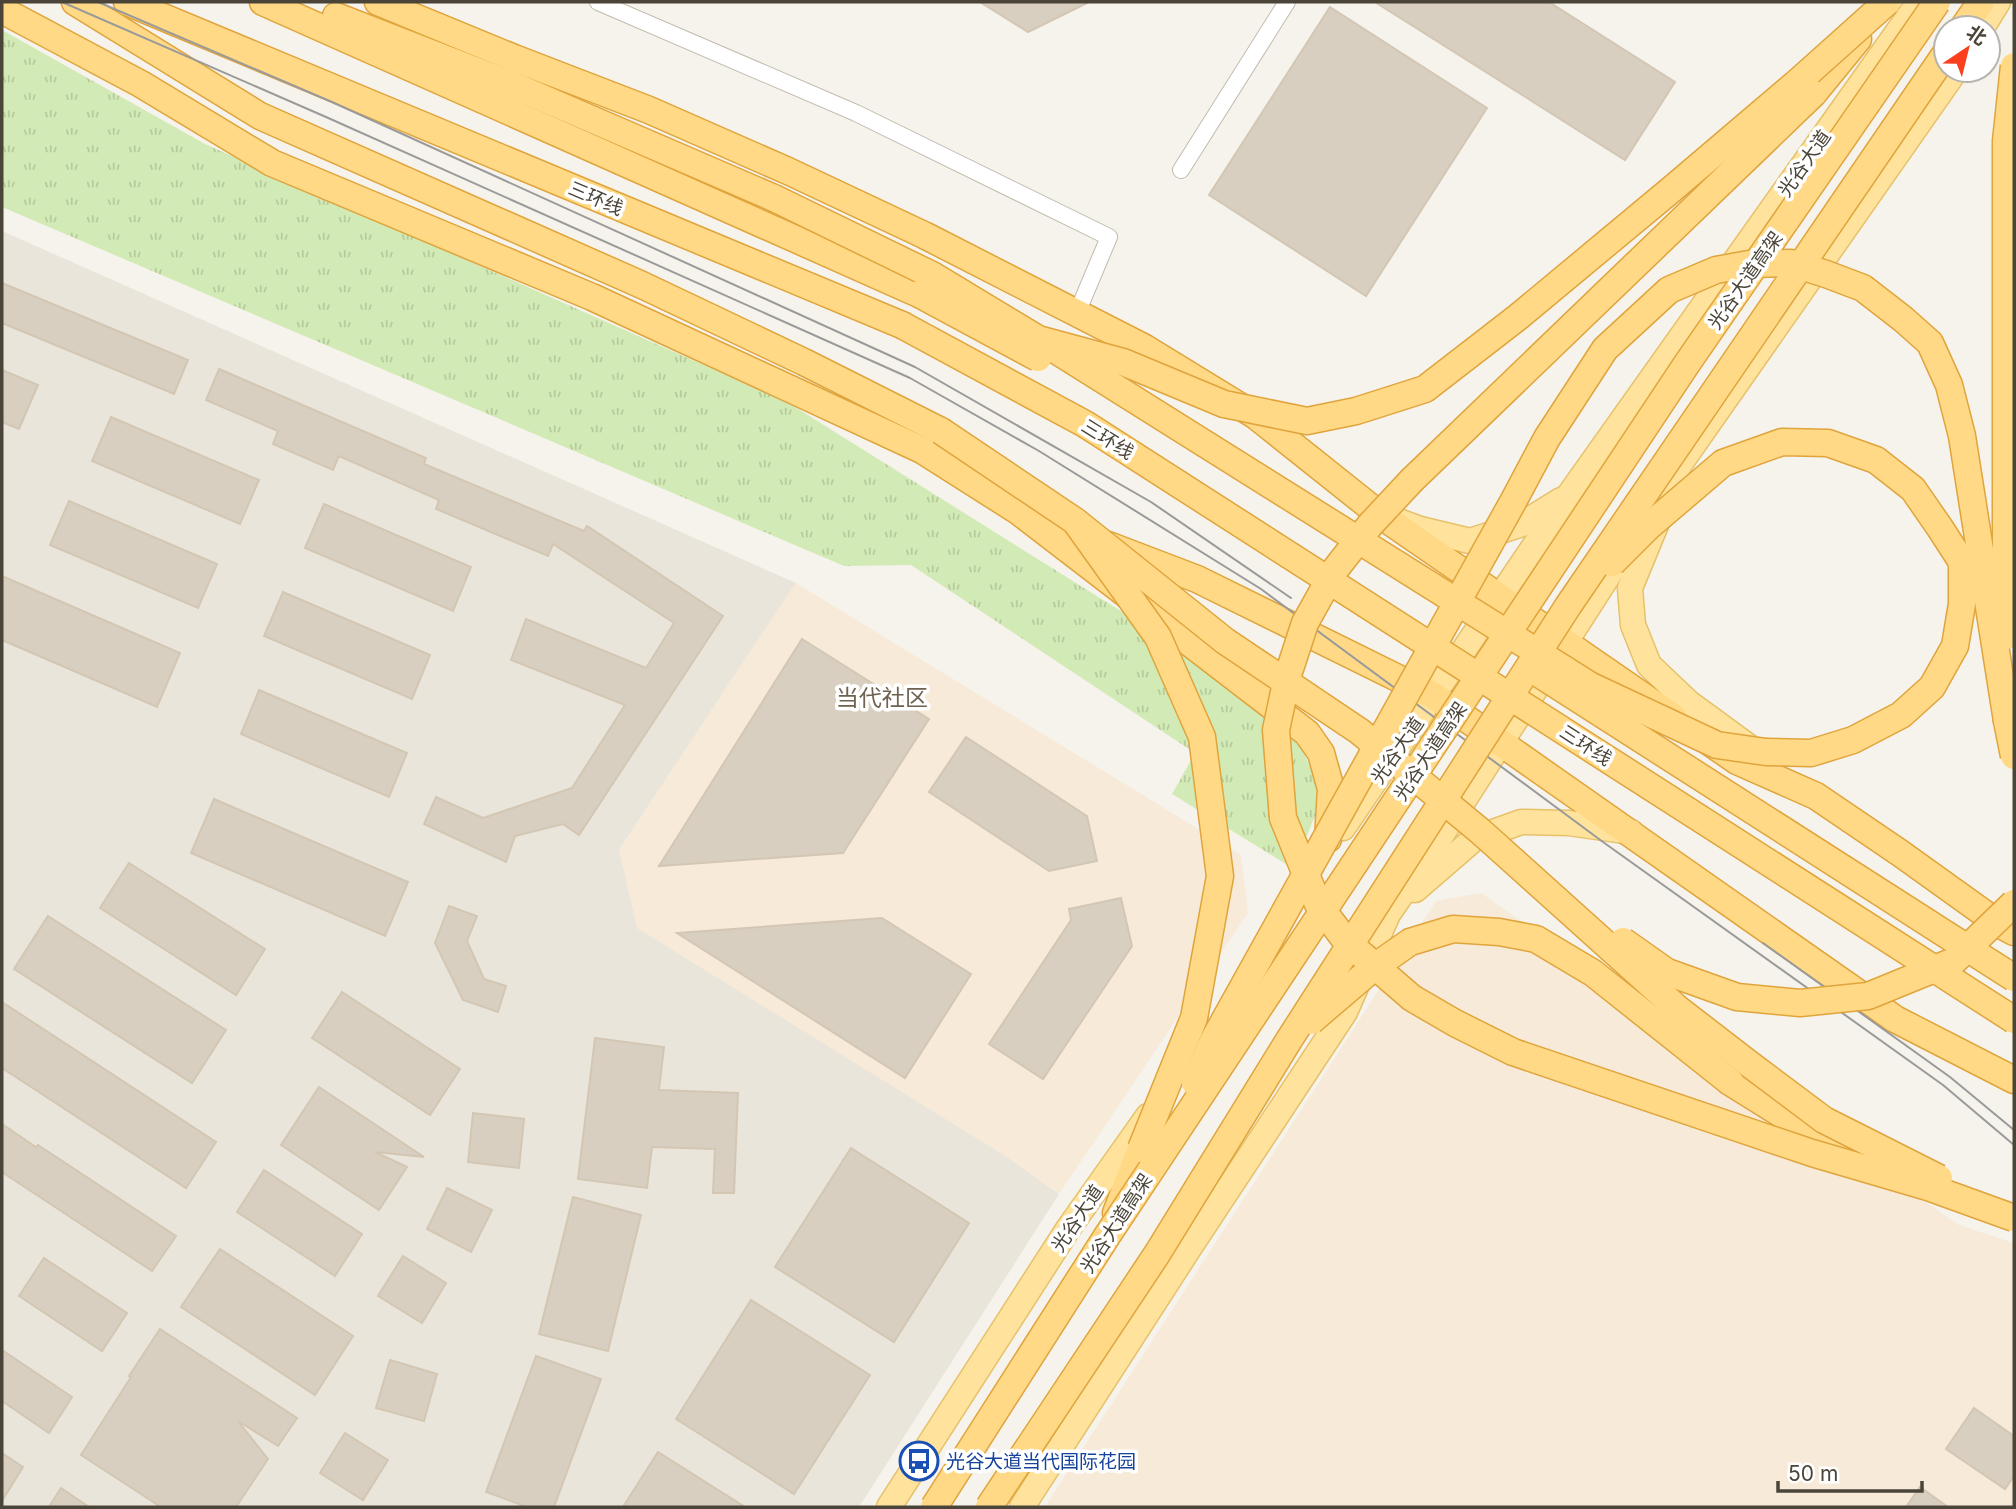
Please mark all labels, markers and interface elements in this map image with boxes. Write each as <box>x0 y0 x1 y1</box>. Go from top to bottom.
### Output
north arrow <box>1932 14 2002 84</box>
text: 北 <box>1962 21 1991 50</box>
street label: 光谷大道 <box>1773 126 1836 201</box>
street label: 三环线 <box>565 177 627 220</box>
street label: 光谷大道高架 <box>1703 227 1788 334</box>
street label: 三环线 <box>1077 415 1138 464</box>
district label: 当代社区 <box>836 684 928 712</box>
street label: 光谷大道高架 <box>1389 698 1472 805</box>
street label: 光谷大道 <box>1366 713 1429 788</box>
street label: 三环线 <box>1556 720 1616 771</box>
street label: 光谷大道高架 <box>1076 1169 1157 1277</box>
street label: 光谷大道 <box>1047 1180 1108 1256</box>
bus stop icon: 光谷大道当代国际花园 <box>898 1440 940 1482</box>
place label: 光谷大道当代国际花园 <box>946 1450 1136 1473</box>
scale bar <box>1778 1450 1922 1494</box>
text: 50 m <box>1788 1461 1838 1486</box>

